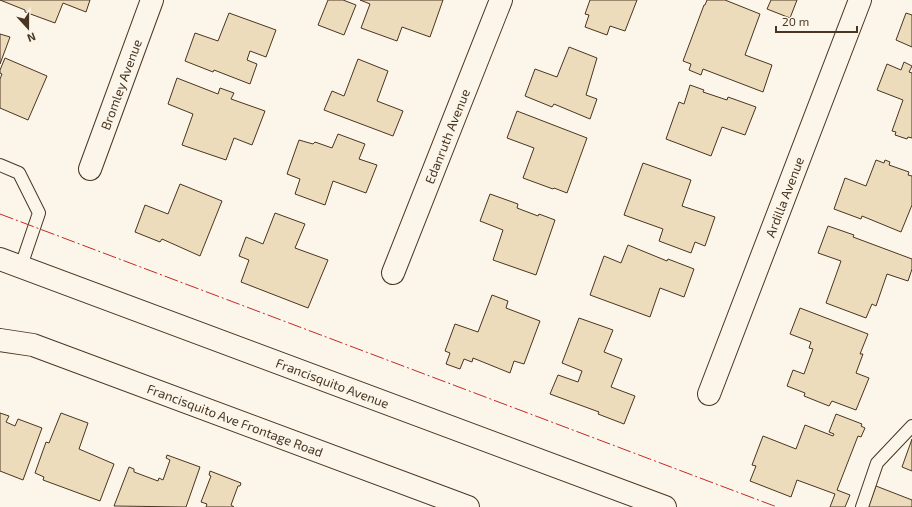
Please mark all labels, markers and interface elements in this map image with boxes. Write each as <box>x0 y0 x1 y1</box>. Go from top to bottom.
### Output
north arrow <box>8 8 48 48</box>
scale bar <box>776 8 857 34</box>
text: 20 m <box>782 14 809 28</box>
text: N <box>26 30 38 45</box>
street label: Bromley Avenue <box>97 37 145 132</box>
street label: Edanruth Avenue <box>421 86 473 186</box>
street label: Ardilla Avenue <box>762 154 807 240</box>
street label: Francisquito Avenue <box>274 355 391 411</box>
street label: Francisquito Ave Frontage Road <box>145 380 325 460</box>

